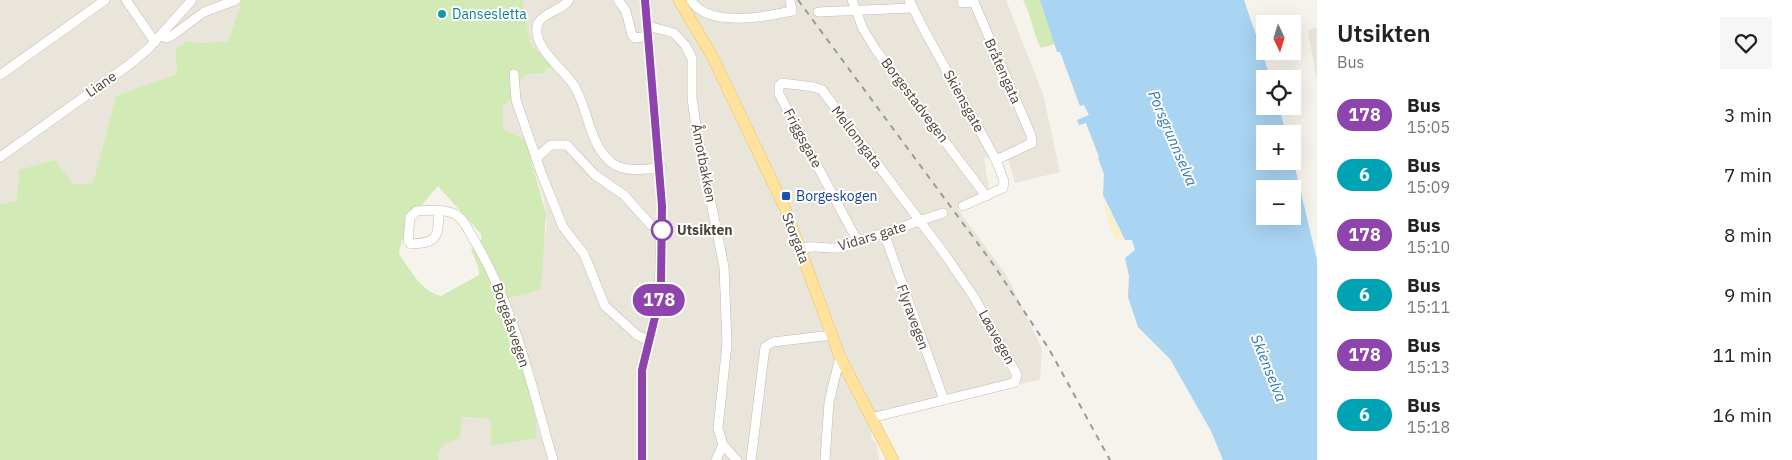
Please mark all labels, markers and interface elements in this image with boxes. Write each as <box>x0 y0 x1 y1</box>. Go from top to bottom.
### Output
place label: Dansesletta <box>452 5 527 23</box>
marker: Dansesletta <box>436 8 448 20</box>
north arrow <box>1256 15 1301 60</box>
map controls <box>1256 15 1301 225</box>
text: Utsikten <box>1337 17 1431 49</box>
button: heart <box>1720 17 1772 69</box>
street label: Bråtengata <box>981 36 1026 107</box>
text: Bus <box>1337 52 1364 72</box>
street label: Borgestadvegen <box>877 54 953 146</box>
street label: Liane <box>82 67 120 101</box>
street label: Skiensgate <box>939 67 989 136</box>
button: locate <box>1256 70 1301 115</box>
water label: Porsgrunnselva <box>1144 87 1202 189</box>
text: Bus <box>1407 93 1441 117</box>
street label: Mellomgata <box>828 102 887 172</box>
text: 178 <box>1348 103 1381 126</box>
text: 3 min <box>1724 103 1772 127</box>
street label: Friggsgate <box>780 105 826 171</box>
text: 15:05 <box>1407 117 1450 137</box>
street label: Åmotbakken <box>688 122 721 204</box>
button: + <box>1256 125 1301 170</box>
text: Bus <box>1407 153 1441 177</box>
text: 6 <box>1359 163 1370 186</box>
text: 7 min <box>1724 163 1772 187</box>
text: 15:09 <box>1407 177 1450 197</box>
button: − <box>1256 180 1301 225</box>
place label: Borgeskogen <box>796 187 878 205</box>
marker: Borgeskogen <box>780 190 792 202</box>
street label: Storgata <box>778 210 814 266</box>
text: Bus <box>1407 213 1441 237</box>
street label: Vidars gate <box>836 217 909 255</box>
marker: Utsikten <box>651 219 673 241</box>
place label: Utsikten <box>677 221 733 239</box>
text: 178 <box>1348 223 1381 246</box>
text: 8 min <box>1724 223 1772 247</box>
text: 15:10 <box>1407 237 1450 257</box>
text: Bus <box>1407 273 1441 297</box>
street label: Borgeåsvegen <box>488 280 534 370</box>
street label: Flyravegen <box>893 282 933 352</box>
text: 6 <box>1359 283 1370 306</box>
text: 9 min <box>1724 283 1772 307</box>
line badge: 178 <box>630 284 688 316</box>
text: 178 <box>643 288 675 311</box>
text: 15:11 <box>1407 297 1450 317</box>
street label: Løavegen <box>975 307 1019 367</box>
water label: Skienselva <box>1247 331 1291 405</box>
text: Bus <box>1407 333 1441 357</box>
text: 178 <box>1348 343 1381 366</box>
text: 11 min <box>1713 343 1772 367</box>
text: 15:13 <box>1407 357 1450 377</box>
text: Bus <box>1407 393 1441 417</box>
text: 6 <box>1359 403 1370 426</box>
text: 16 min <box>1713 403 1772 427</box>
text: 15:18 <box>1407 417 1450 437</box>

